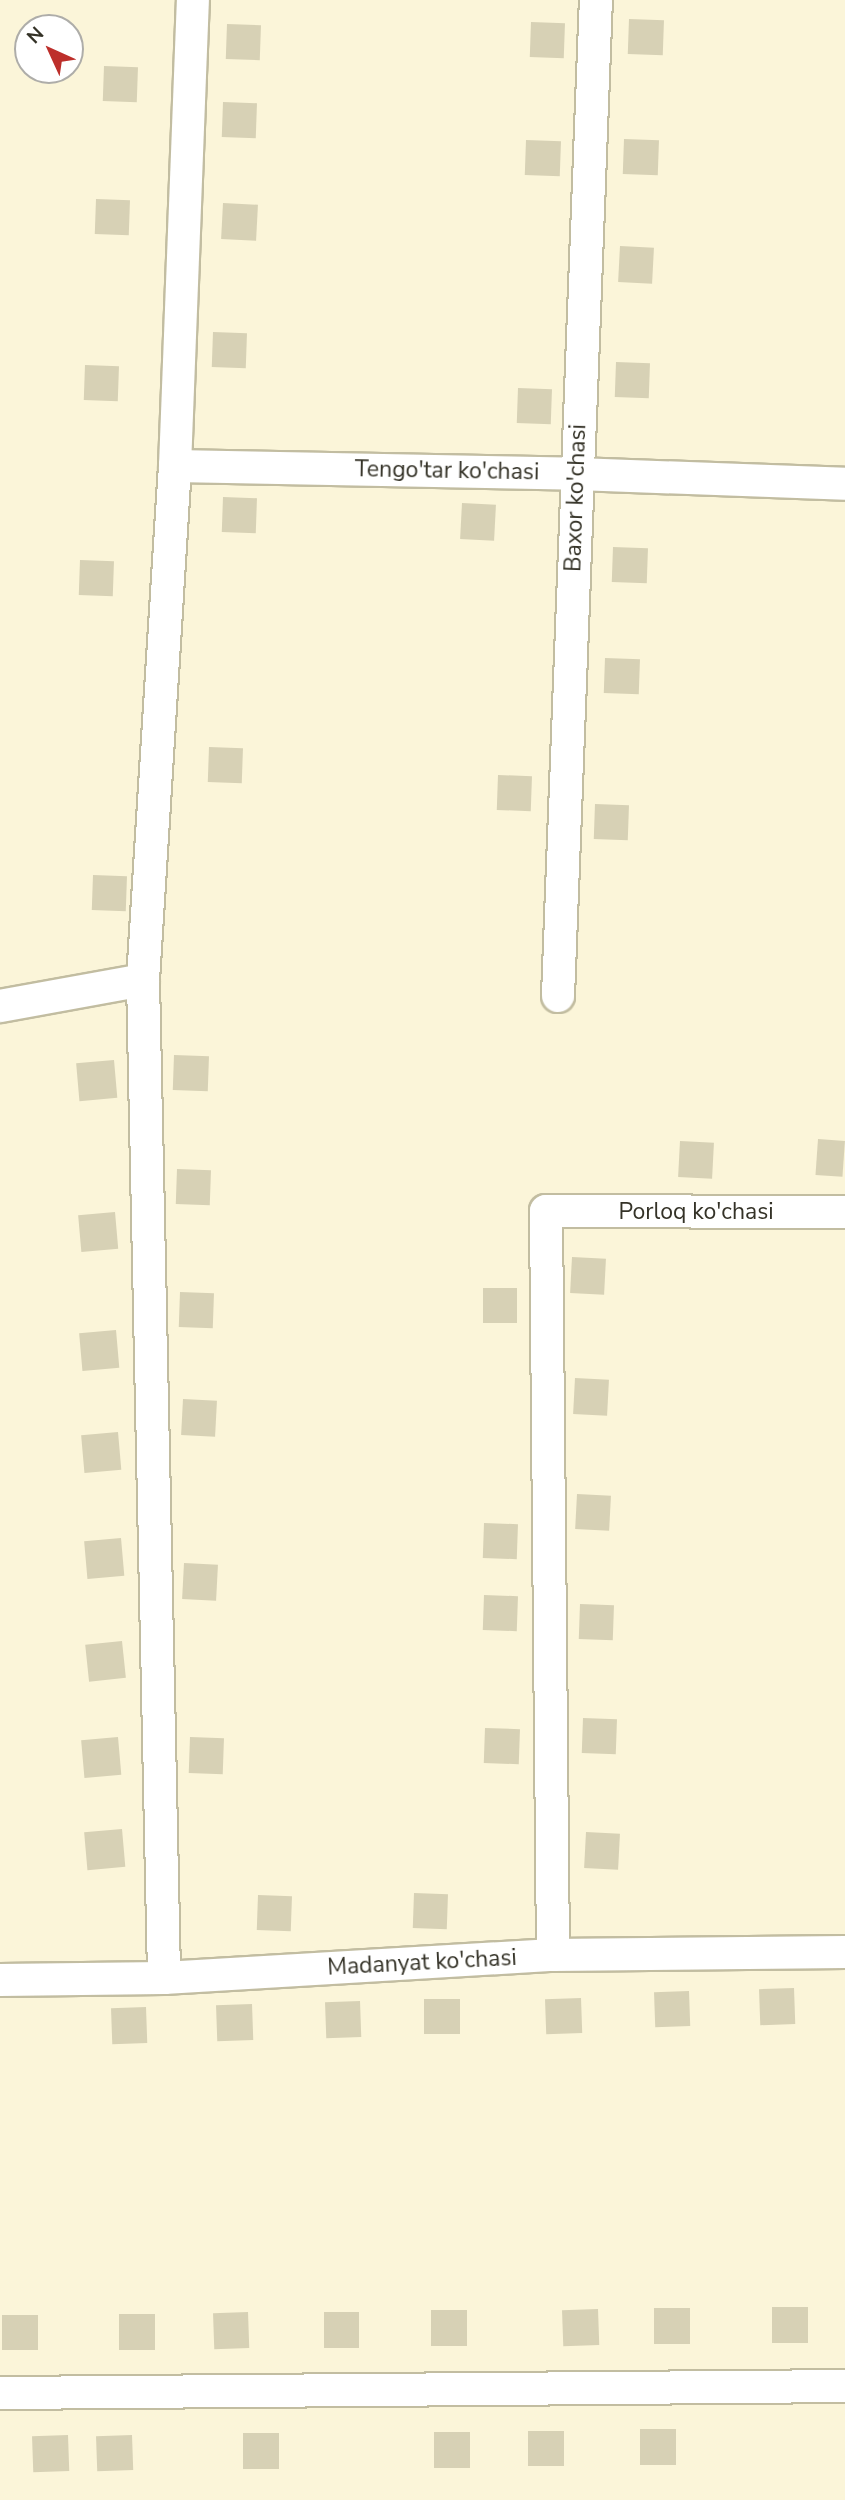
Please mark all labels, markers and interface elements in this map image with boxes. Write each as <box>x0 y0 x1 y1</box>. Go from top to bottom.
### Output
north arrow <box>14 14 84 84</box>
text: N <box>21 21 50 50</box>
street label: Baxor ko'chasi <box>560 424 592 572</box>
street label: Tengo'tar ko'chasi <box>355 456 539 486</box>
street label: Porloq ko'chasi <box>618 1198 774 1226</box>
street label: Madanyat ko'chasi <box>327 1944 517 1982</box>

